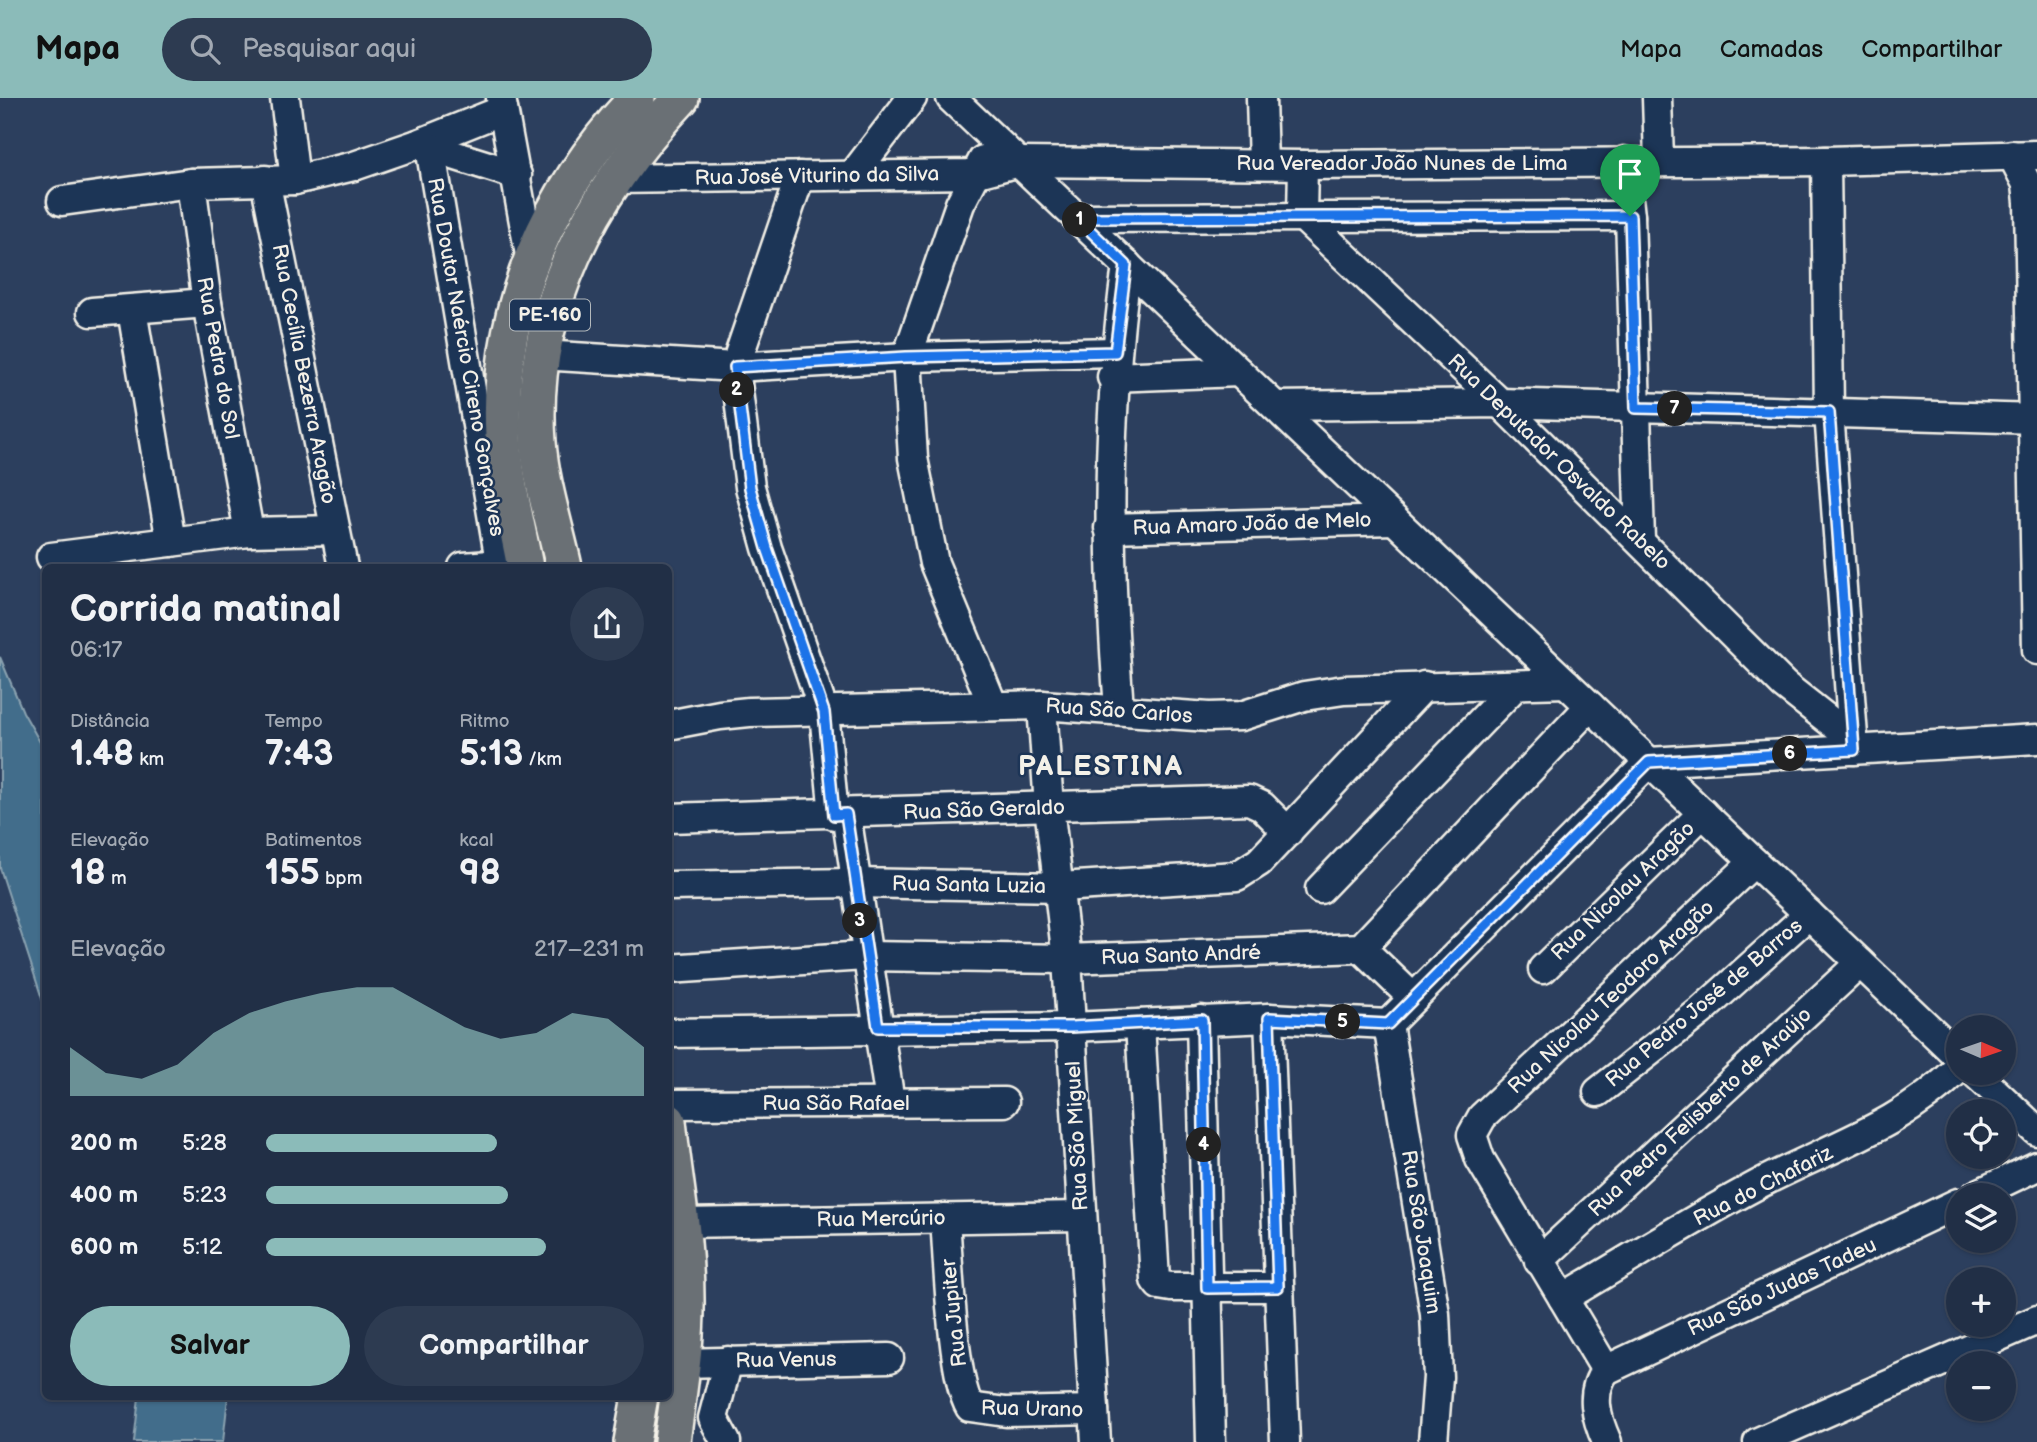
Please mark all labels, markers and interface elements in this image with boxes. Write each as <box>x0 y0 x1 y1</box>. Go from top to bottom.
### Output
search box <box>162 18 652 81</box>
text: Mapa <box>35 29 120 69</box>
icon: search <box>186 30 224 68</box>
text: Pesquisar aqui <box>242 34 416 65</box>
text: Mapa <box>1620 35 1682 64</box>
text: Camadas <box>1720 35 1823 64</box>
text: Compartilhar <box>1861 35 2002 64</box>
pin <box>1600 144 1660 216</box>
street label: Rua Vereador João Nunes de Lima <box>1236 151 1568 176</box>
icon: arrive <box>1611 155 1649 193</box>
street label: Rua José Viturino da Silva <box>694 161 940 191</box>
street label: Rua Doutor Naércio Cireno Gonçalves <box>422 176 510 538</box>
pin: 1 <box>1062 202 1098 238</box>
text: 1 <box>1076 208 1084 231</box>
street label: Rua Cecília Bezerra Aragão <box>267 242 341 506</box>
street label: Rua Pedra do Sol <box>191 275 245 441</box>
road number: PE-160 <box>510 300 590 330</box>
street label: Rua Deputador Osvaldo Rabelo <box>1442 349 1676 575</box>
pin: 2 <box>720 372 754 408</box>
text: 2 <box>731 378 742 401</box>
pin: 7 <box>1658 392 1692 426</box>
text: 7 <box>1669 397 1680 420</box>
street label: Rua Amaro João de Melo <box>1132 507 1372 541</box>
text: Corrida matinal <box>70 587 341 632</box>
button: share <box>570 587 644 661</box>
text: 06:17 <box>70 636 122 664</box>
street label: Rua São Carlos <box>1045 693 1193 729</box>
text: Distância <box>70 710 150 733</box>
text: Tempo <box>265 710 323 733</box>
text: Ritmo <box>459 710 510 733</box>
text: 1.48 <box>70 733 134 776</box>
text: 7:43 <box>265 733 333 776</box>
text: 5:13 <box>459 733 523 776</box>
pin: 6 <box>1772 736 1808 772</box>
text: 6 <box>1784 742 1795 765</box>
text: km <box>134 748 164 771</box>
text: /km <box>523 748 562 771</box>
district label: PALESTINA <box>1018 750 1184 783</box>
street label: Rua São Geraldo <box>903 795 1065 825</box>
street label: Rua Nicolau Aragão <box>1546 816 1700 966</box>
text: Elevação <box>70 829 149 852</box>
text: Batimentos <box>265 829 362 852</box>
text: kcal <box>459 829 493 852</box>
text: 18 <box>70 852 106 895</box>
text: 155 <box>265 852 320 895</box>
text: 98 <box>459 852 501 895</box>
text: m <box>106 867 127 890</box>
text: bpm <box>320 867 362 890</box>
street label: Rua Santa Luzia <box>892 871 1046 899</box>
street label: Rua Nicolau Teodoro Aragão <box>1503 895 1719 1099</box>
pin: 3 <box>842 904 878 938</box>
text: 3 <box>854 909 865 932</box>
street label: Rua Pedro José de Barros <box>1600 913 1808 1093</box>
text: Elevação <box>70 935 166 963</box>
text: 217–231 m <box>534 935 644 963</box>
street label: Rua Santo André <box>1101 940 1262 970</box>
street label: Rua Pedro Felisberto de Araújo <box>1583 1002 1817 1222</box>
pin: 5 <box>1326 1004 1360 1040</box>
text: 5 <box>1337 1010 1348 1033</box>
north arrow <box>1946 1015 2016 1085</box>
map controls <box>1946 1015 2016 1421</box>
street label: Rua São Miguel <box>1061 1060 1093 1212</box>
street label: Rua São Rafael <box>762 1091 910 1116</box>
button: locate <box>1946 1099 2016 1169</box>
pin: 4 <box>1186 1128 1222 1162</box>
text: 200 m <box>70 1129 138 1157</box>
text: 5:28 <box>182 1129 227 1157</box>
text: 4 <box>1198 1133 1209 1156</box>
street label: Rua do Chafariz <box>1689 1140 1837 1232</box>
street label: Rua São Joaquim <box>1396 1148 1446 1316</box>
text: 400 m <box>70 1181 138 1209</box>
text: 5:23 <box>182 1181 227 1209</box>
button: layers <box>1946 1183 2016 1253</box>
street label: Rua Mercúrio <box>816 1205 946 1233</box>
street label: Rua São Judas Tadeu <box>1684 1232 1880 1342</box>
text: 600 m <box>70 1233 138 1261</box>
text: 5:12 <box>182 1233 222 1261</box>
street label: Rua Jupiter <box>936 1257 972 1368</box>
button: + <box>1946 1267 2016 1337</box>
button: Salvar <box>70 1306 350 1386</box>
button: Compartilhar <box>364 1306 644 1386</box>
street label: Rua Venus <box>735 1347 837 1373</box>
button: − <box>1946 1351 2016 1421</box>
street label: Rua Urano <box>981 1396 1083 1422</box>

